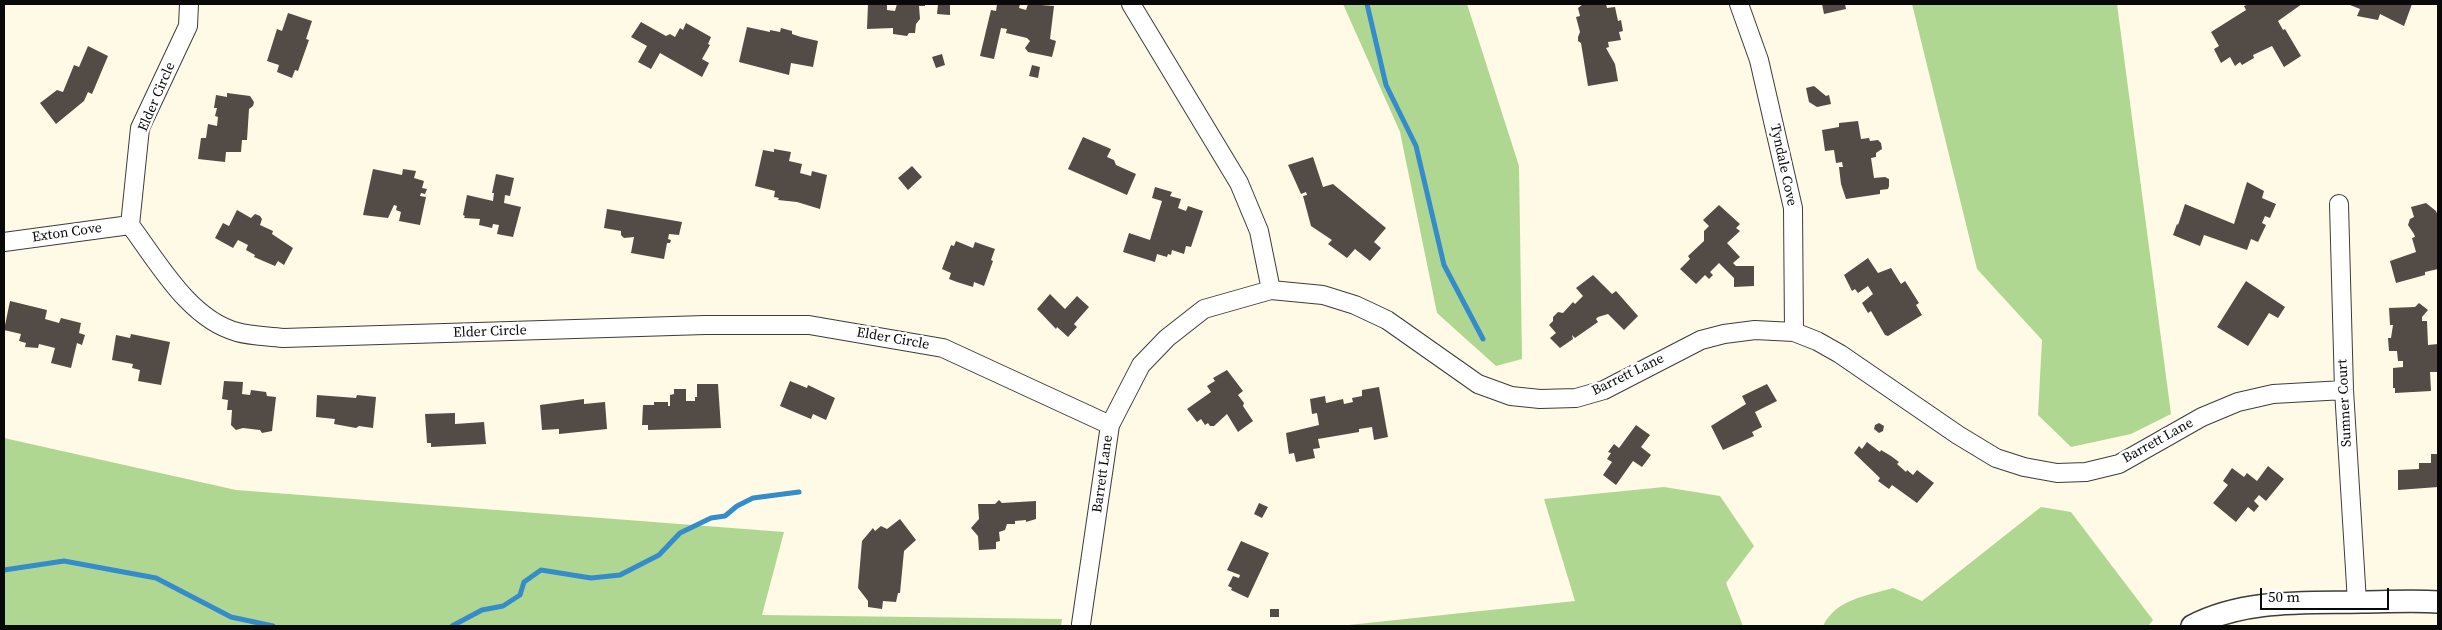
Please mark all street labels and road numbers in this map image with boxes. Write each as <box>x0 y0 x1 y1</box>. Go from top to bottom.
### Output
street label: Elder Circle <box>135 60 179 134</box>
street label: Tyndale Cove <box>1766 122 1800 208</box>
street label: Exton Cove <box>31 220 103 246</box>
street label: Elder Circle <box>453 322 527 342</box>
street label: Elder Circle <box>855 324 931 354</box>
street label: Barrett Lane <box>1589 350 1667 400</box>
street label: Sumner Court <box>2334 359 2356 447</box>
street label: Barrett Lane <box>2120 415 2196 467</box>
street label: Barrett Lane <box>1089 434 1117 514</box>

